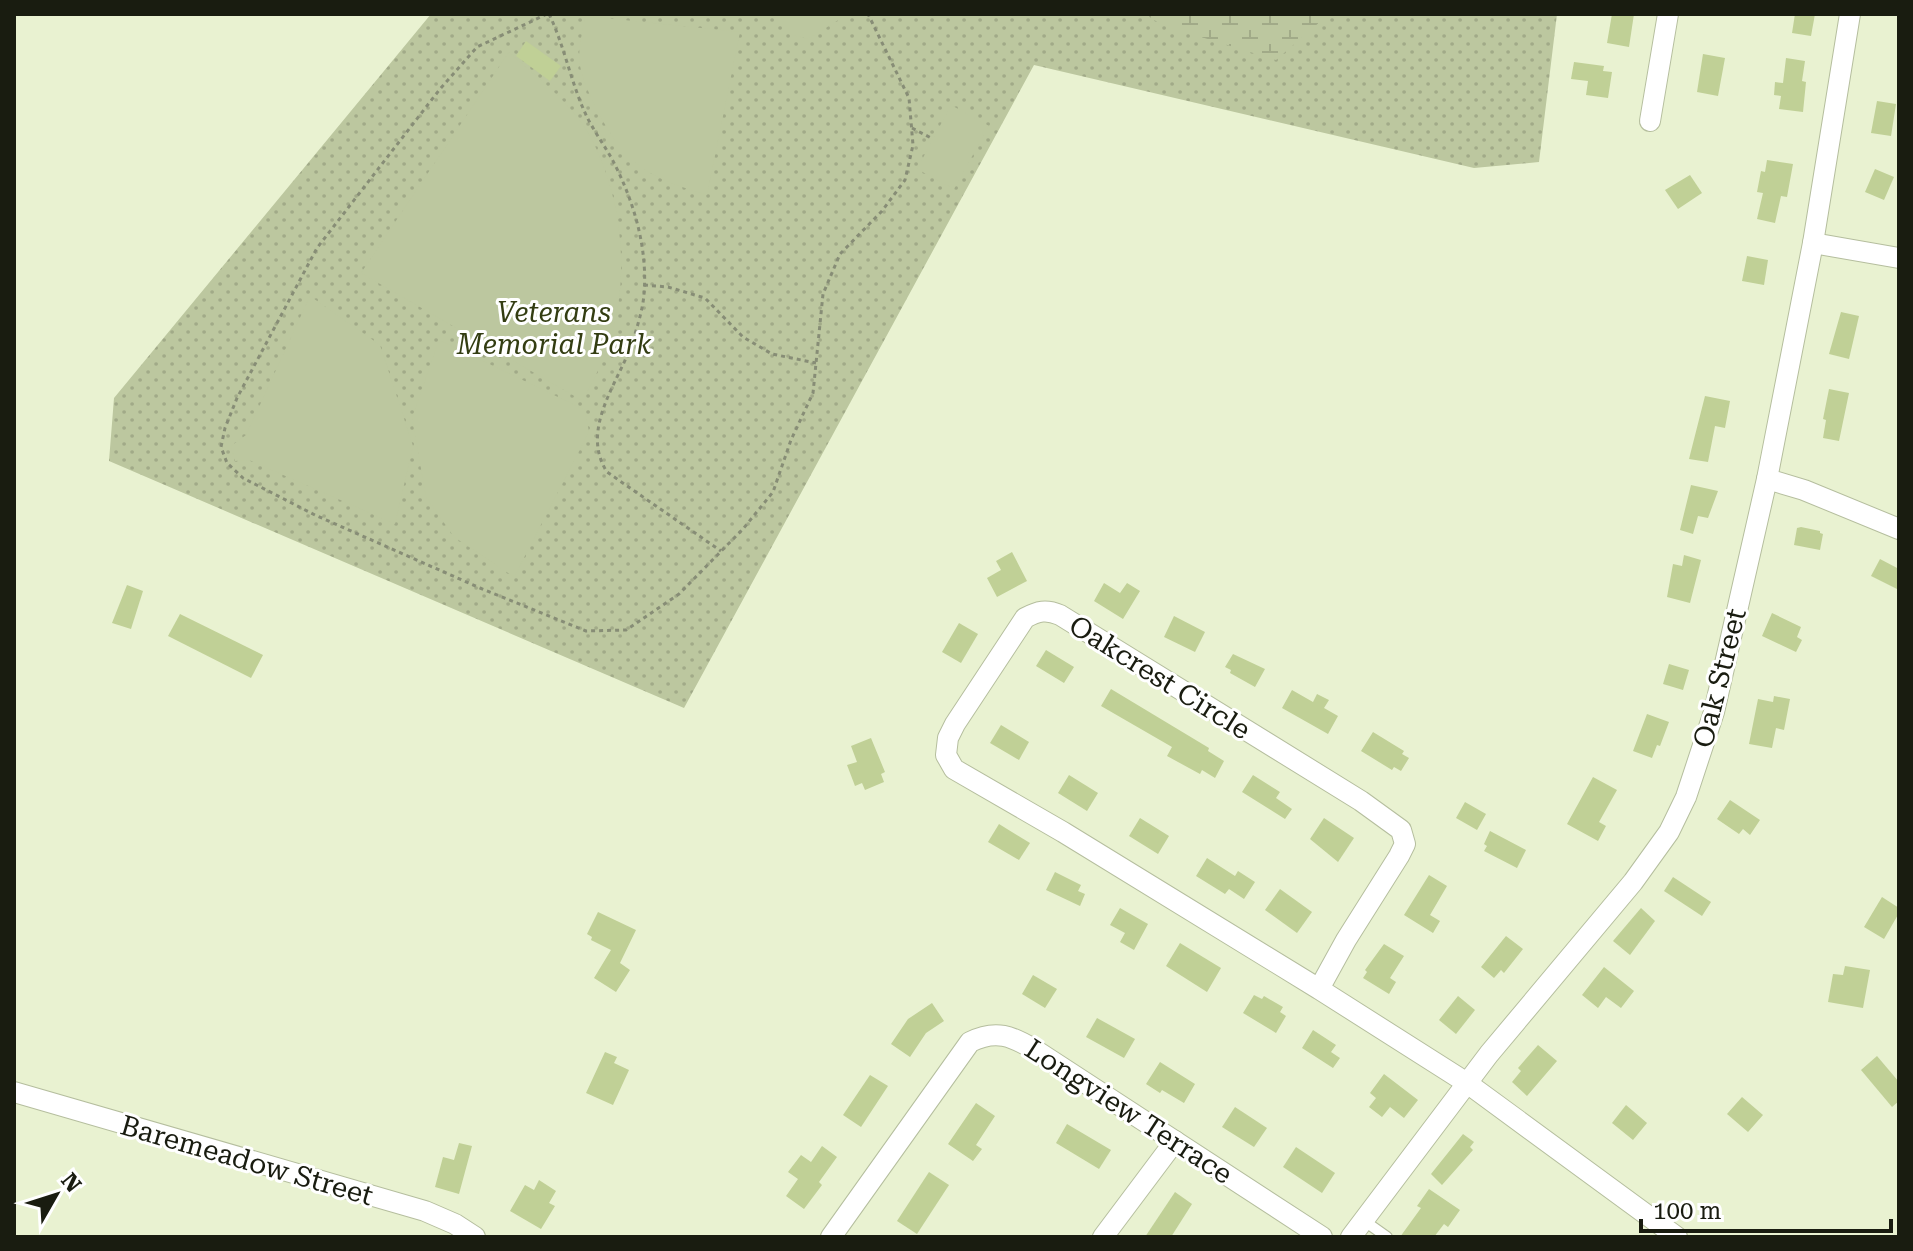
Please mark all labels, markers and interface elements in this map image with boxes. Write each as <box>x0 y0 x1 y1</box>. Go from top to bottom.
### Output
park label: Veterans Memorial Park <box>456 296 652 361</box>
street label: Oak Street <box>1686 605 1753 751</box>
street label: Oakcrest Circle <box>1063 608 1257 746</box>
street label: Longview Terrace <box>1019 1032 1238 1191</box>
street label: Baremeadow Street <box>117 1109 377 1212</box>
north arrow <box>16 1155 96 1235</box>
text: N <box>56 1168 86 1197</box>
scale bar <box>1641 1183 1891 1233</box>
text: 100 m <box>1653 1197 1721 1225</box>

